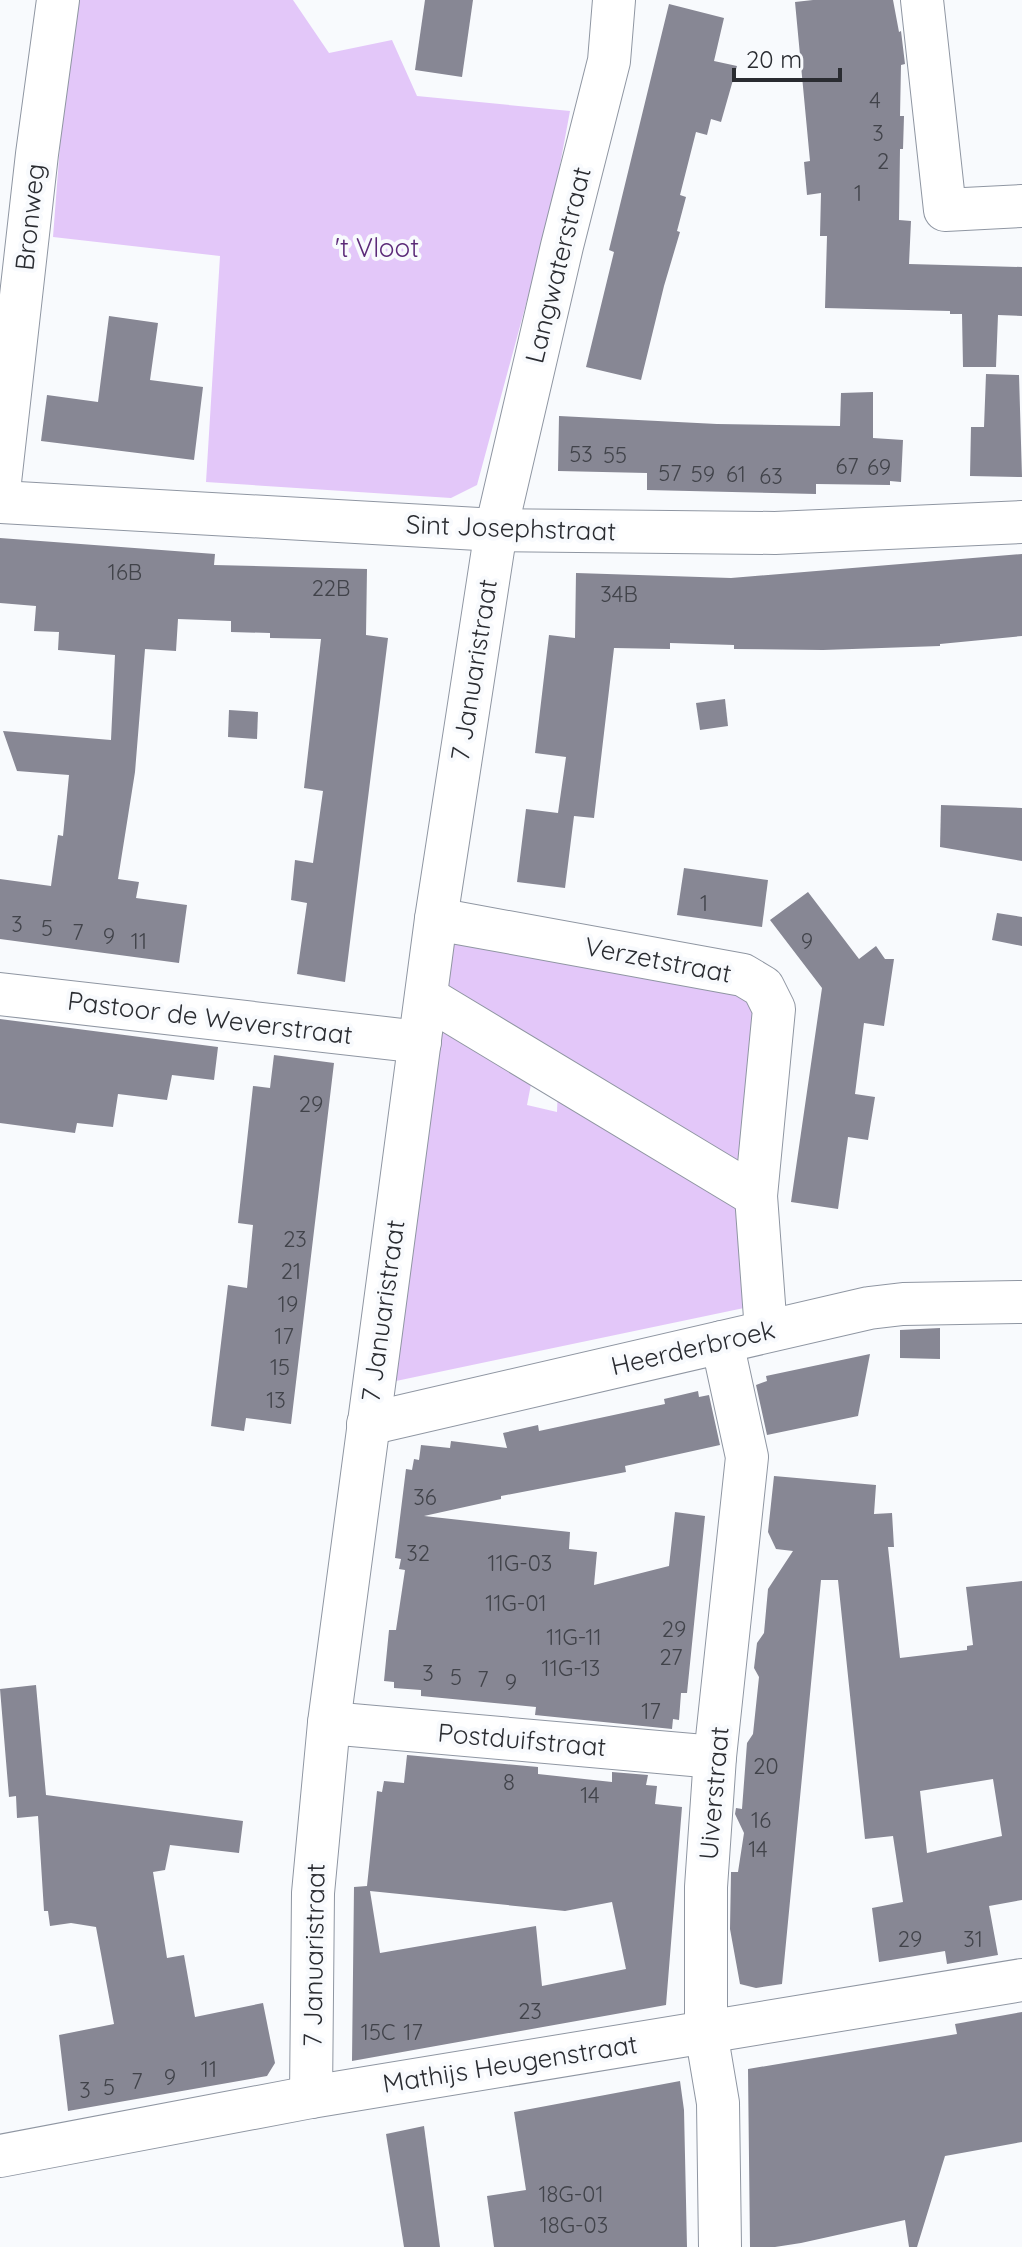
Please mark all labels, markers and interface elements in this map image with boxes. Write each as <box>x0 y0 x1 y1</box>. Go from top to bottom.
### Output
scale bar <box>734 32 840 82</box>
text: 20 m <box>746 44 802 74</box>
house number: 4 <box>869 86 881 114</box>
house number: 3 <box>872 119 884 147</box>
house number: 2 <box>877 147 889 175</box>
street label: Bronweg <box>7 162 52 272</box>
street label: Langwaterstraat <box>517 163 598 366</box>
house number: 1 <box>854 179 862 207</box>
park label: 't Vloot <box>335 231 419 264</box>
house number: 53 <box>569 440 593 468</box>
house number: 55 <box>603 441 627 469</box>
house number: 67 <box>835 452 859 480</box>
house number: 69 <box>867 453 891 481</box>
house number: 57 <box>658 459 682 487</box>
house number: 59 <box>691 460 715 488</box>
house number: 61 <box>726 460 746 488</box>
house number: 63 <box>759 462 783 490</box>
street label: Sint Josephstraat <box>405 507 617 548</box>
house number: 16B <box>108 558 142 586</box>
house number: 22B <box>312 574 350 602</box>
street label: 7 Januaristraat <box>443 577 504 763</box>
house number: 34B <box>600 580 638 608</box>
house number: 1 <box>700 889 708 917</box>
house number: 3 <box>11 910 23 938</box>
house number: 5 <box>41 914 53 942</box>
house number: 7 <box>72 918 84 946</box>
house number: 9 <box>103 922 115 950</box>
house number: 11 <box>131 927 147 955</box>
house number: 9 <box>801 927 813 955</box>
street label: Verzetstraat <box>582 929 734 990</box>
street label: Pastoor de Weverstraat <box>66 984 354 1051</box>
house number: 29 <box>299 1090 323 1118</box>
street label: 7 Januaristraat <box>353 1218 412 1404</box>
house number: 23 <box>283 1225 307 1253</box>
house number: 21 <box>281 1257 301 1285</box>
house number: 19 <box>278 1290 298 1318</box>
street label: Heerderbroek <box>608 1313 778 1382</box>
house number: 17 <box>274 1322 294 1350</box>
house number: 15 <box>270 1353 290 1381</box>
house number: 13 <box>266 1386 286 1414</box>
house number: 36 <box>413 1483 437 1511</box>
house number: 32 <box>406 1539 430 1567</box>
house number: 11G-03 <box>488 1549 552 1577</box>
house number: 11G-01 <box>485 1589 547 1617</box>
house number: 29 <box>662 1615 686 1643</box>
house number: 11G-11 <box>546 1623 602 1651</box>
house number: 27 <box>659 1643 683 1671</box>
house number: 11G-13 <box>542 1654 600 1682</box>
house number: 3 <box>422 1659 434 1687</box>
house number: 5 <box>450 1663 462 1691</box>
house number: 7 <box>477 1665 489 1693</box>
house number: 9 <box>505 1668 517 1696</box>
house number: 17 <box>641 1697 661 1725</box>
street label: Postduifstraat <box>436 1716 608 1763</box>
street label: Uiverstraat <box>691 1725 736 1861</box>
house number: 20 <box>753 1752 779 1780</box>
house number: 8 <box>503 1768 515 1796</box>
house number: 14 <box>580 1781 600 1809</box>
house number: 16 <box>751 1806 771 1834</box>
house number: 14 <box>748 1835 768 1863</box>
street label: 7 Januaristraat <box>295 1863 332 2047</box>
house number: 29 <box>898 1925 922 1953</box>
house number: 31 <box>963 1925 983 1953</box>
house number: 23 <box>518 1997 542 2025</box>
house number: 15C <box>361 2018 395 2046</box>
house number: 17 <box>403 2018 423 2046</box>
street label: Mathijs Heugenstraat <box>380 2027 640 2100</box>
house number: 11 <box>201 2055 217 2083</box>
house number: 9 <box>164 2063 176 2091</box>
house number: 7 <box>131 2067 143 2095</box>
house number: 5 <box>103 2073 115 2101</box>
house number: 3 <box>79 2076 91 2104</box>
house number: 18G-01 <box>538 2180 604 2208</box>
house number: 18G-03 <box>540 2211 608 2239</box>

